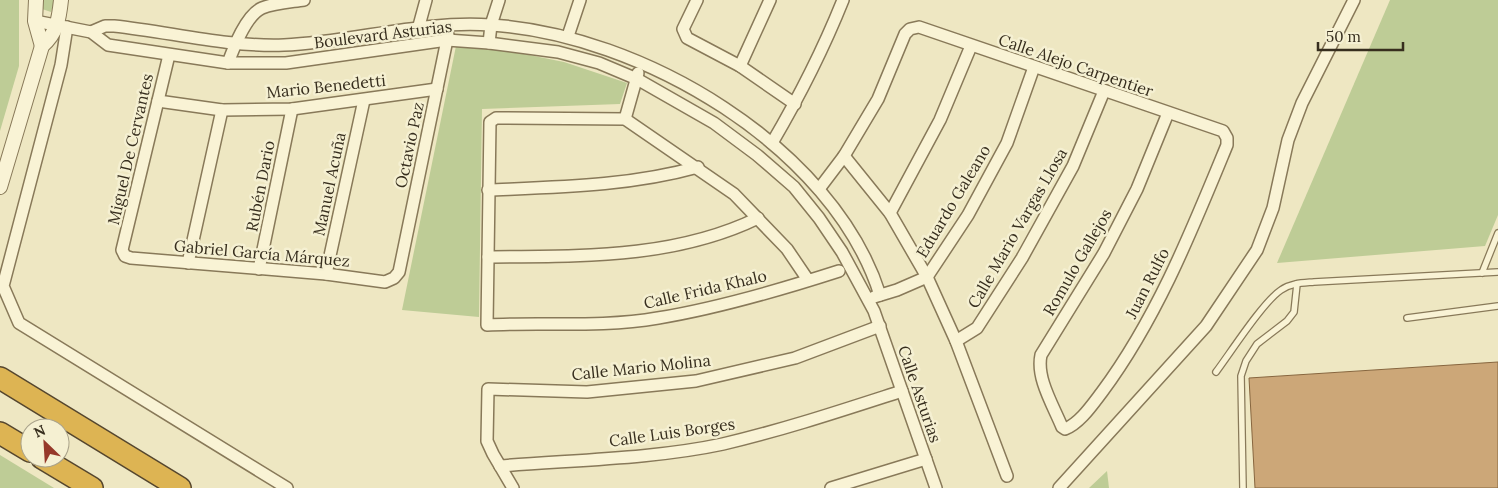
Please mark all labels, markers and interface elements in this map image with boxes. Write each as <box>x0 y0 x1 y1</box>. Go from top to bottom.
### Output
street label: Boulevard Asturias <box>313 16 453 52</box>
scale bar <box>1318 20 1403 52</box>
text: 50 m <box>1326 27 1361 46</box>
street label: Calle Alejo Carpentier <box>996 29 1156 101</box>
street label: Mario Benedetti <box>265 70 387 102</box>
street label: Miguel De Cervantes <box>103 71 157 227</box>
street label: Octavio Paz <box>390 100 428 190</box>
street label: Manuel Acuña <box>308 130 350 238</box>
street label: Rubén Dario <box>241 139 279 233</box>
street label: Eduardo Galeano <box>911 141 995 261</box>
street label: Calle Mario Vargas Llosa <box>963 144 1071 312</box>
street label: Romulo Gallejos <box>1038 205 1116 319</box>
street label: Gabriel García Márquez <box>173 235 351 271</box>
street label: Juan Rulfo <box>1120 244 1173 322</box>
street label: Calle Frida Khalo <box>642 265 768 313</box>
street label: Calle Asturias <box>894 343 946 445</box>
street label: Calle Mario Molina <box>570 350 712 384</box>
street label: Calle Luis Borges <box>608 413 736 451</box>
north arrow <box>20 418 70 468</box>
text: N <box>31 421 48 442</box>

